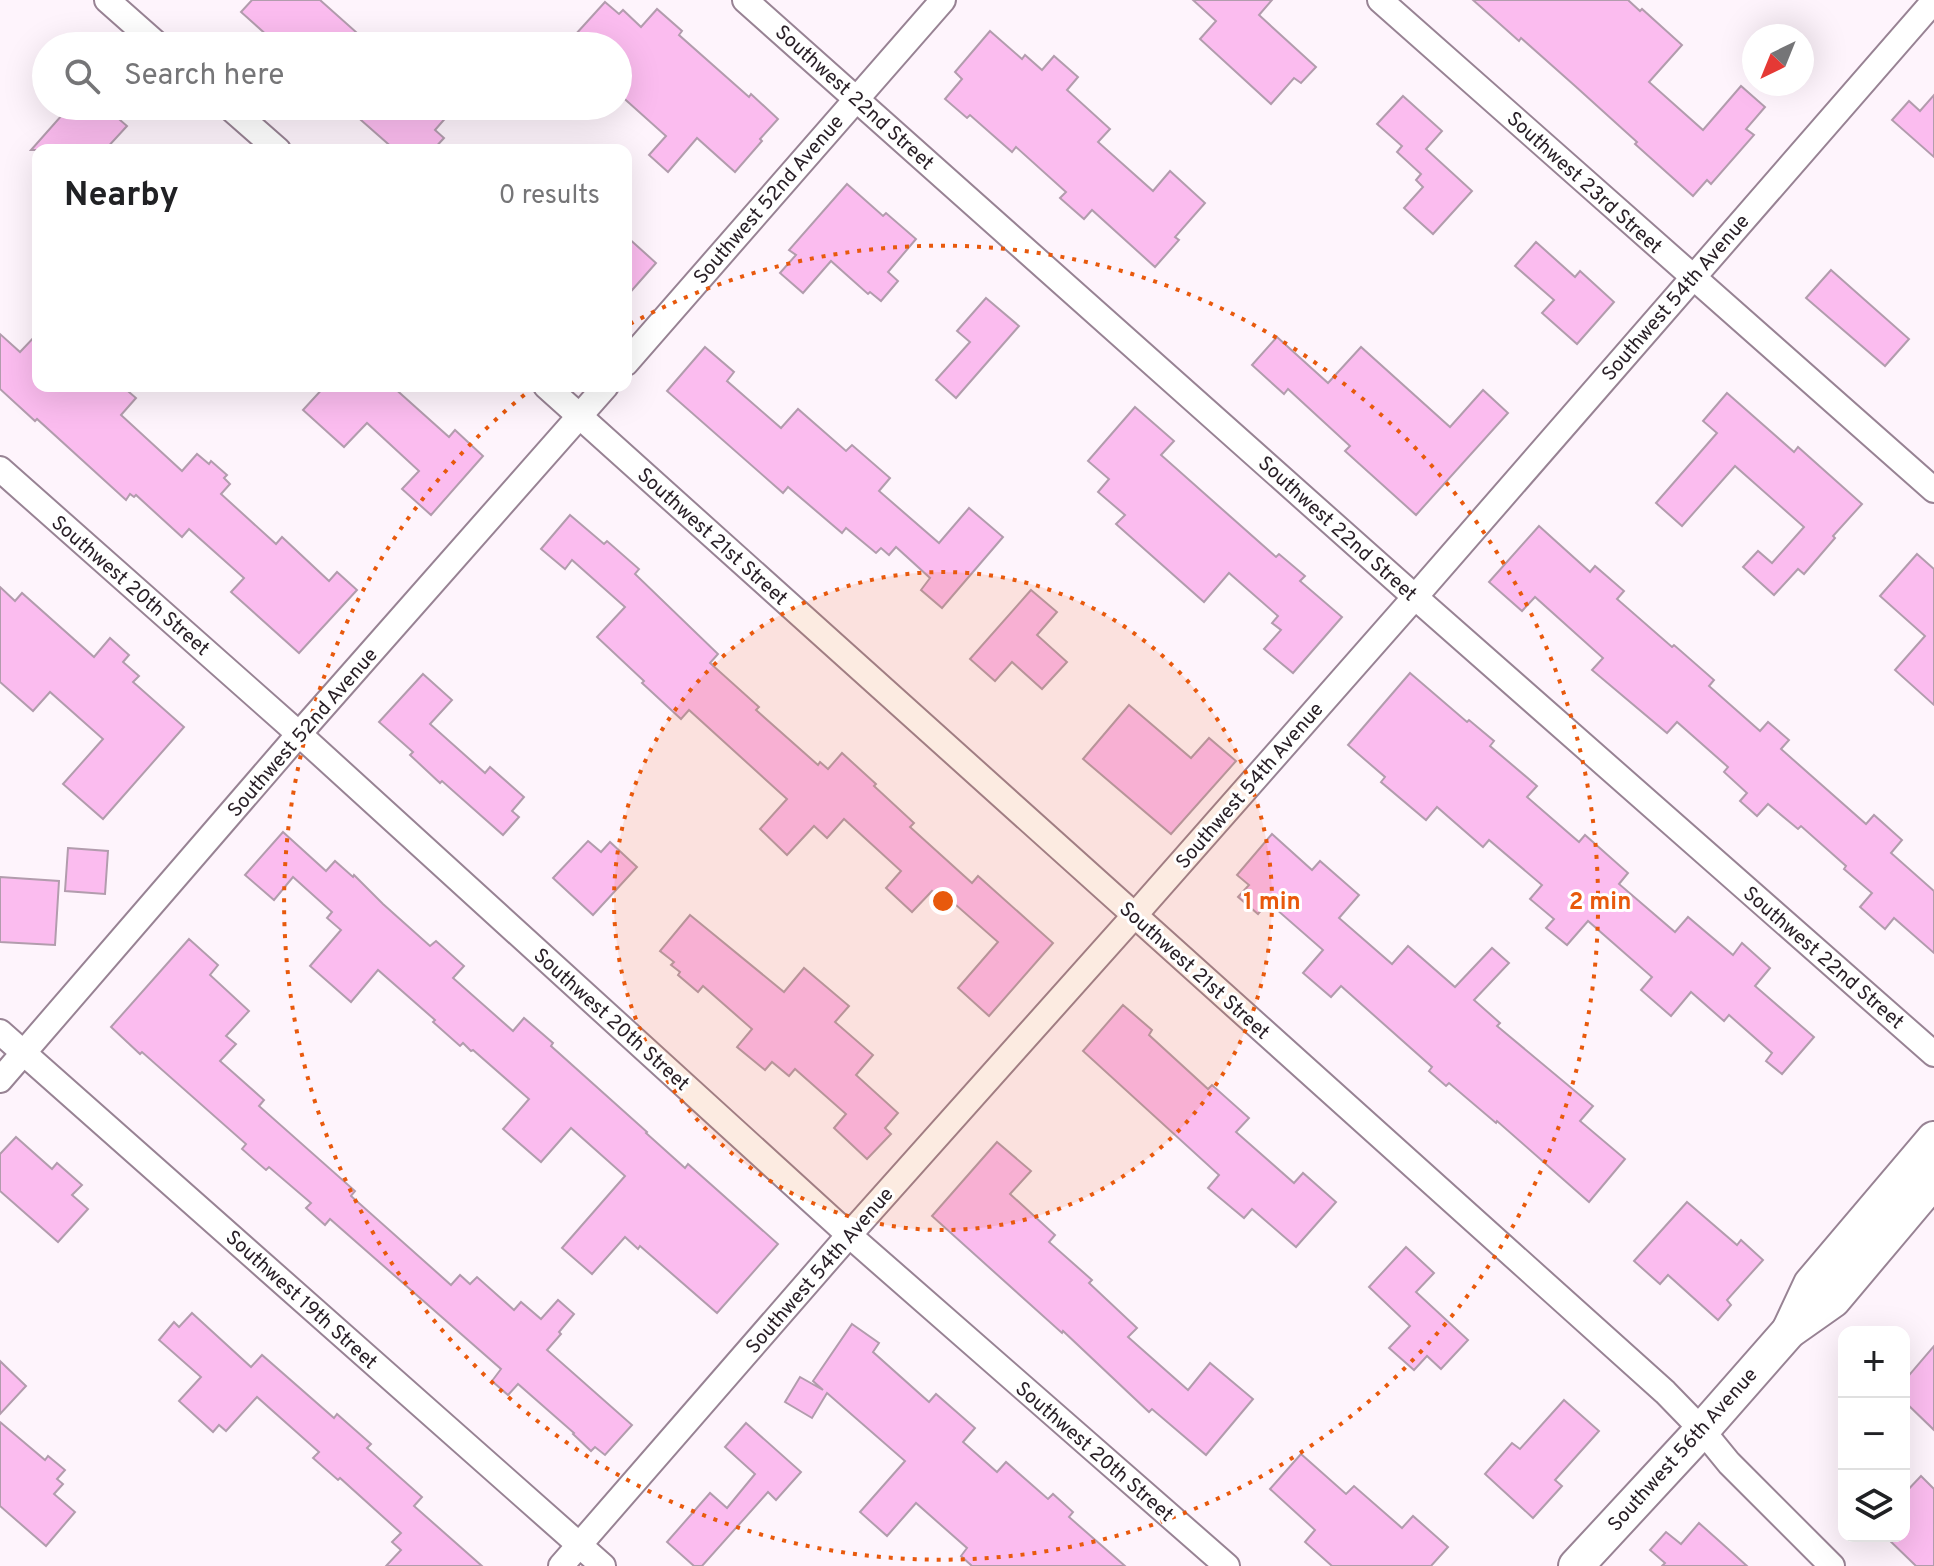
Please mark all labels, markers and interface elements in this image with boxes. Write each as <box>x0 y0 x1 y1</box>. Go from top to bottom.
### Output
street label: Southwest 22nd Street <box>769 20 939 177</box>
north arrow <box>1742 24 1814 96</box>
search box <box>32 32 632 120</box>
icon: search <box>60 54 104 98</box>
text: Search here <box>124 58 284 95</box>
street label: Southwest 23rd Street <box>1500 107 1667 260</box>
street label: Southwest 52nd Avenue <box>689 110 850 291</box>
text: Nearby <box>64 175 179 218</box>
text: 0 results <box>499 180 600 213</box>
street label: Southwest 54th Avenue <box>1597 209 1756 387</box>
street label: Southwest 22nd Street <box>1252 451 1422 608</box>
street label: Southwest 21st Street <box>631 463 793 612</box>
street label: Southwest 20th Street <box>45 511 214 662</box>
street label: Southwest 52nd Avenue <box>223 643 384 824</box>
street label: Southwest 54th Avenue <box>1171 697 1330 875</box>
street label: Southwest 22nd Street <box>1737 881 1909 1036</box>
centre of rings <box>929 887 957 915</box>
text: 1 min <box>1243 888 1301 918</box>
text: 2 min <box>1569 888 1631 918</box>
street label: Southwest 21st Street <box>1113 897 1275 1046</box>
street label: Southwest 20th Street <box>527 943 694 1098</box>
street label: Southwest 54th Avenue <box>741 1182 900 1360</box>
street label: Southwest 19th Street <box>219 1225 382 1376</box>
map controls <box>1838 1326 1910 1542</box>
button: + <box>1838 1326 1910 1398</box>
street label: Southwest 56th Avenue <box>1603 1363 1764 1538</box>
street label: Southwest 20th Street <box>1009 1377 1178 1528</box>
button: − <box>1838 1398 1910 1470</box>
button: layers <box>1838 1470 1910 1542</box>

